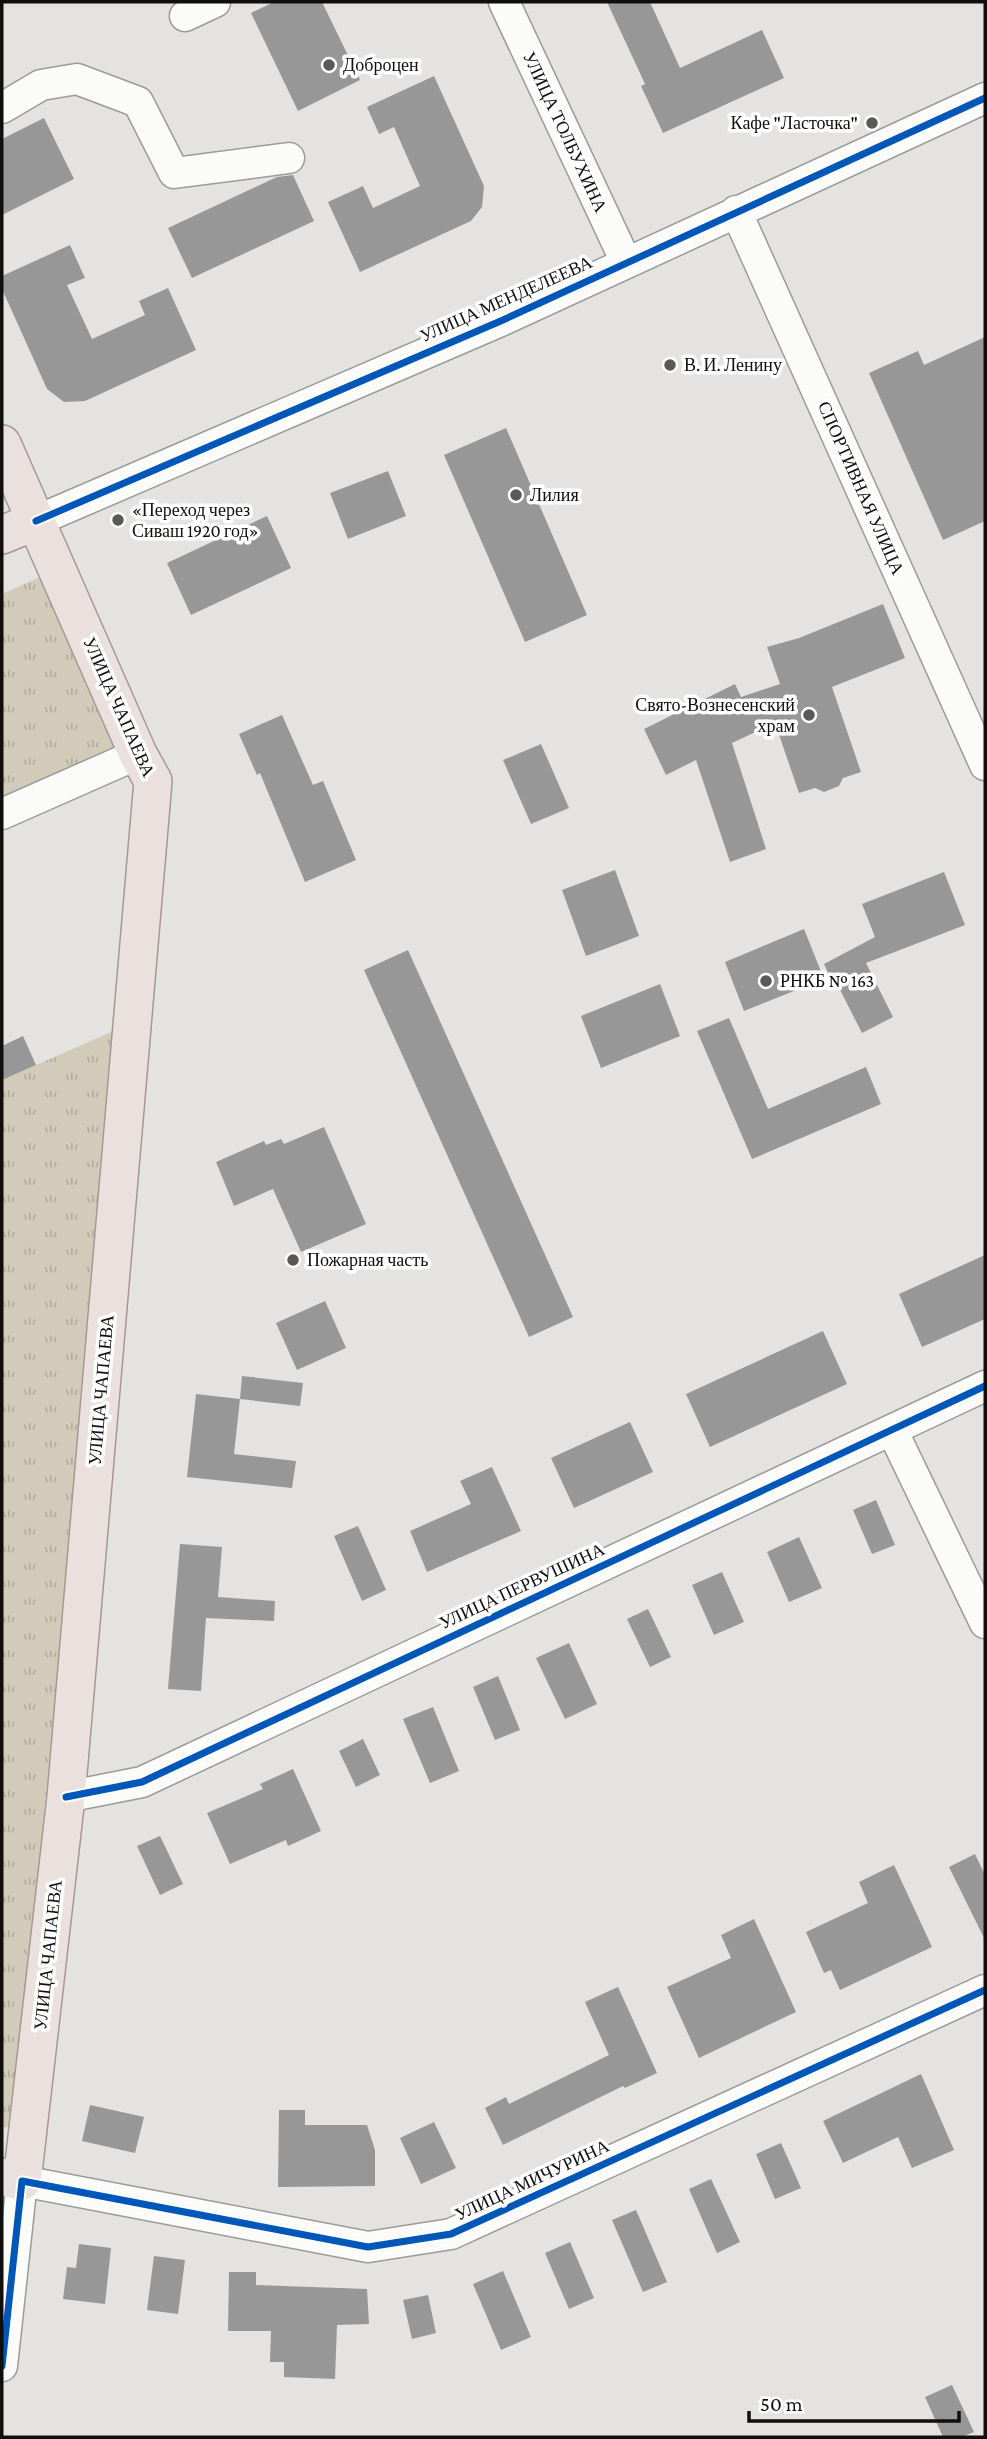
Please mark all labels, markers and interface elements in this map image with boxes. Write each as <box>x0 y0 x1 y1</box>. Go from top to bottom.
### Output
street label: УЛИЦА ТОЛБУХИНА <box>519 49 611 215</box>
place label: Доброцен <box>343 55 419 75</box>
marker: Доброцен <box>321 57 337 73</box>
place label: Кафе "Ласточка" <box>731 113 858 133</box>
marker: Кафе "Ласточка" <box>864 115 880 131</box>
street label: УЛИЦА МЕНДЕЛЕЕВА <box>417 252 595 346</box>
place label: В. И. Ленину <box>684 355 782 375</box>
marker: В. И. Ленину <box>662 357 678 373</box>
street label: СПОРТИВНАЯ УЛИЦА <box>814 398 908 578</box>
place label: Лилия <box>530 485 579 505</box>
marker: Лилия <box>508 487 524 503</box>
place label: «Переход через Сиваш 1920 год» <box>132 500 258 541</box>
marker: «Переход через Сиваш 1920 год» <box>110 512 126 528</box>
street label: УЛИЦА ЧАПАЕВА <box>79 634 159 780</box>
place label: Свято-Вознесенский храм <box>635 695 795 736</box>
marker: Свято-Вознесенский храм <box>801 707 817 723</box>
place label: РНКБ № 163 <box>780 971 874 991</box>
marker: РНКБ № 163 <box>758 973 774 989</box>
place label: Пожарная часть <box>307 1250 428 1270</box>
marker: Пожарная часть <box>285 1252 301 1268</box>
street label: УЛИЦА ЧАПАЕВА <box>84 1314 118 1466</box>
street label: УЛИЦА ПЕРВУШИНА <box>436 1539 608 1633</box>
street label: УЛИЦА ЧАПАЕВА <box>30 1879 66 2031</box>
street label: УЛИЦА МИЧУРИНА <box>452 2135 612 2225</box>
scale bar <box>749 2380 959 2424</box>
text: 50 m <box>760 2392 803 2416</box>

